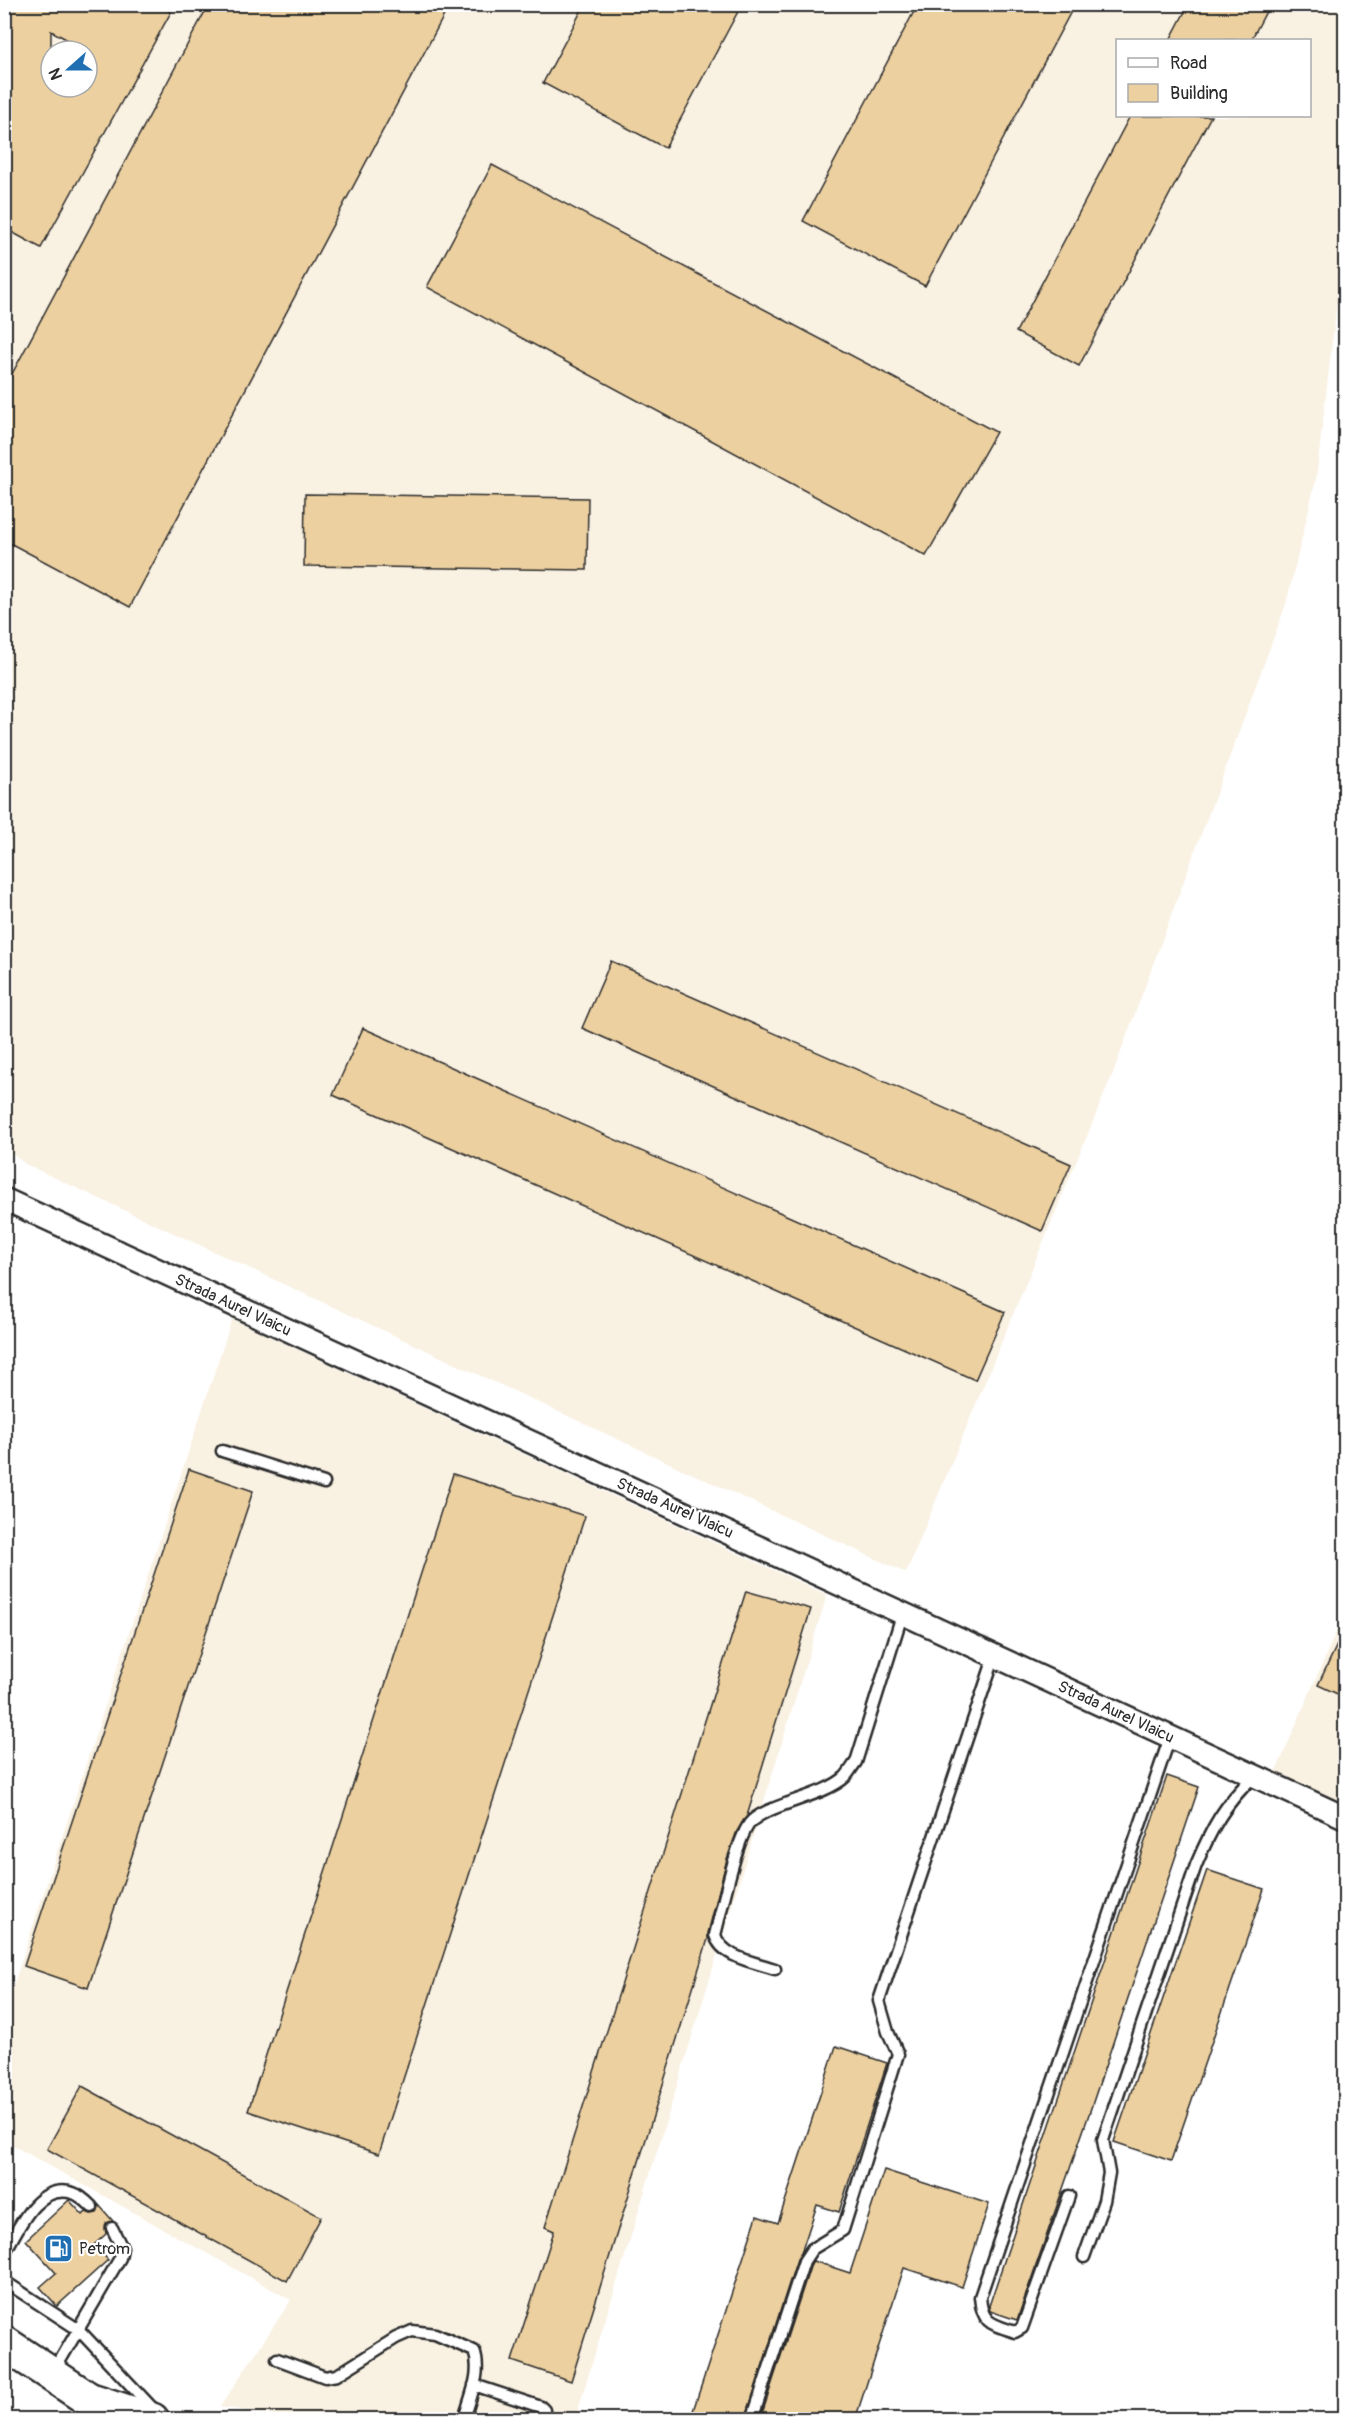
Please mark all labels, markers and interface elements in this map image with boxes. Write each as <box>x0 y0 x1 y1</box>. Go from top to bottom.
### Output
north arrow <box>39 39 99 99</box>
legend <box>1116 39 1311 117</box>
text: Road <box>1170 52 1207 75</box>
text: N <box>45 65 67 83</box>
text: Building <box>1170 82 1228 105</box>
street label: Strada Aurel Vlaicu <box>172 1269 294 1341</box>
street label: Strada Aurel Vlaicu <box>613 1473 737 1543</box>
street label: Strada Aurel Vlaicu <box>1055 1676 1177 1748</box>
fuel station icon: Petrom <box>42 2233 74 2265</box>
place label: Petrom <box>79 2239 130 2259</box>

